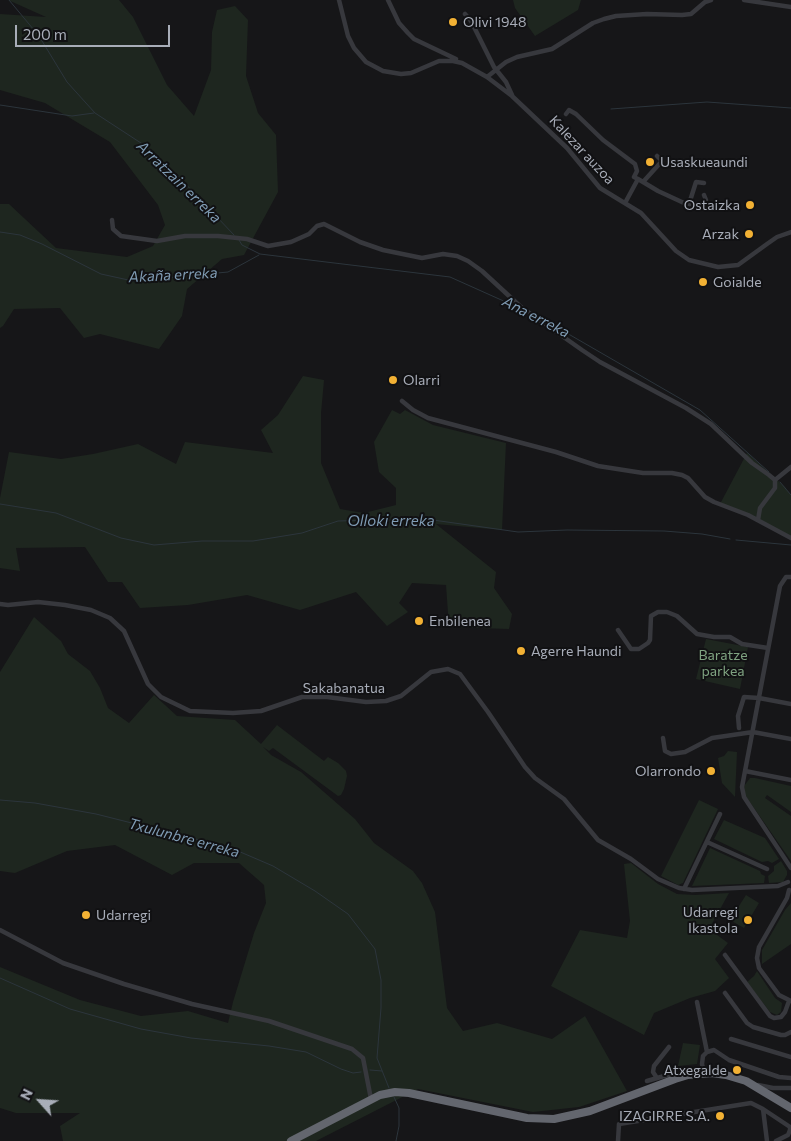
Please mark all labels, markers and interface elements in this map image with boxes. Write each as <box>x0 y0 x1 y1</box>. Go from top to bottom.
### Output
place label: Olivi 1948 <box>463 14 526 30</box>
scale bar <box>18 15 172 47</box>
marker: Olivi 1948 <box>447 16 459 28</box>
text: 200 m <box>23 25 67 43</box>
street label: Kalezar auzoa <box>546 112 618 188</box>
water label: Arratzain erreka <box>133 137 225 227</box>
place label: Usaskueaundi <box>660 154 748 170</box>
marker: Usaskueaundi <box>644 156 656 168</box>
place label: Ostaizka <box>684 197 740 213</box>
marker: Ostaizka <box>744 199 756 211</box>
place label: Arzak <box>702 226 739 242</box>
marker: Arzak <box>743 228 755 240</box>
water label: Akaña erreka <box>128 264 218 286</box>
place label: Goialde <box>713 274 762 290</box>
marker: Goialde <box>697 276 709 288</box>
water label: Ana erreka <box>499 292 573 342</box>
place label: Olarri <box>403 372 440 388</box>
marker: Olarri <box>387 374 399 386</box>
water label: Olloki erreka <box>347 512 435 530</box>
place label: Enbilenea <box>429 613 491 629</box>
marker: Enbilenea <box>413 615 425 627</box>
place label: Agerre Haundi <box>531 643 622 659</box>
marker: Agerre Haundi <box>515 645 527 657</box>
park label: Baratze parkea <box>698 647 748 680</box>
street label: Sakabanatua <box>303 680 385 696</box>
place label: Olarrondo <box>635 763 701 779</box>
marker: Olarrondo <box>705 765 717 777</box>
water label: Txulunbre erreka <box>126 815 242 861</box>
place label: Udarregi Ikastola <box>683 904 738 936</box>
place label: Udarregi <box>96 907 151 923</box>
marker: Udarregi <box>80 909 92 921</box>
marker: Udarregi Ikastola <box>742 914 754 926</box>
place label: Atxegalde <box>664 1062 727 1078</box>
marker: Atxegalde <box>731 1064 743 1076</box>
north arrow <box>15 1076 65 1126</box>
text: N <box>16 1086 36 1103</box>
place label: IZAGIRRE S.A. <box>619 1108 710 1124</box>
marker: IZAGIRRE S.A. <box>714 1110 726 1122</box>

